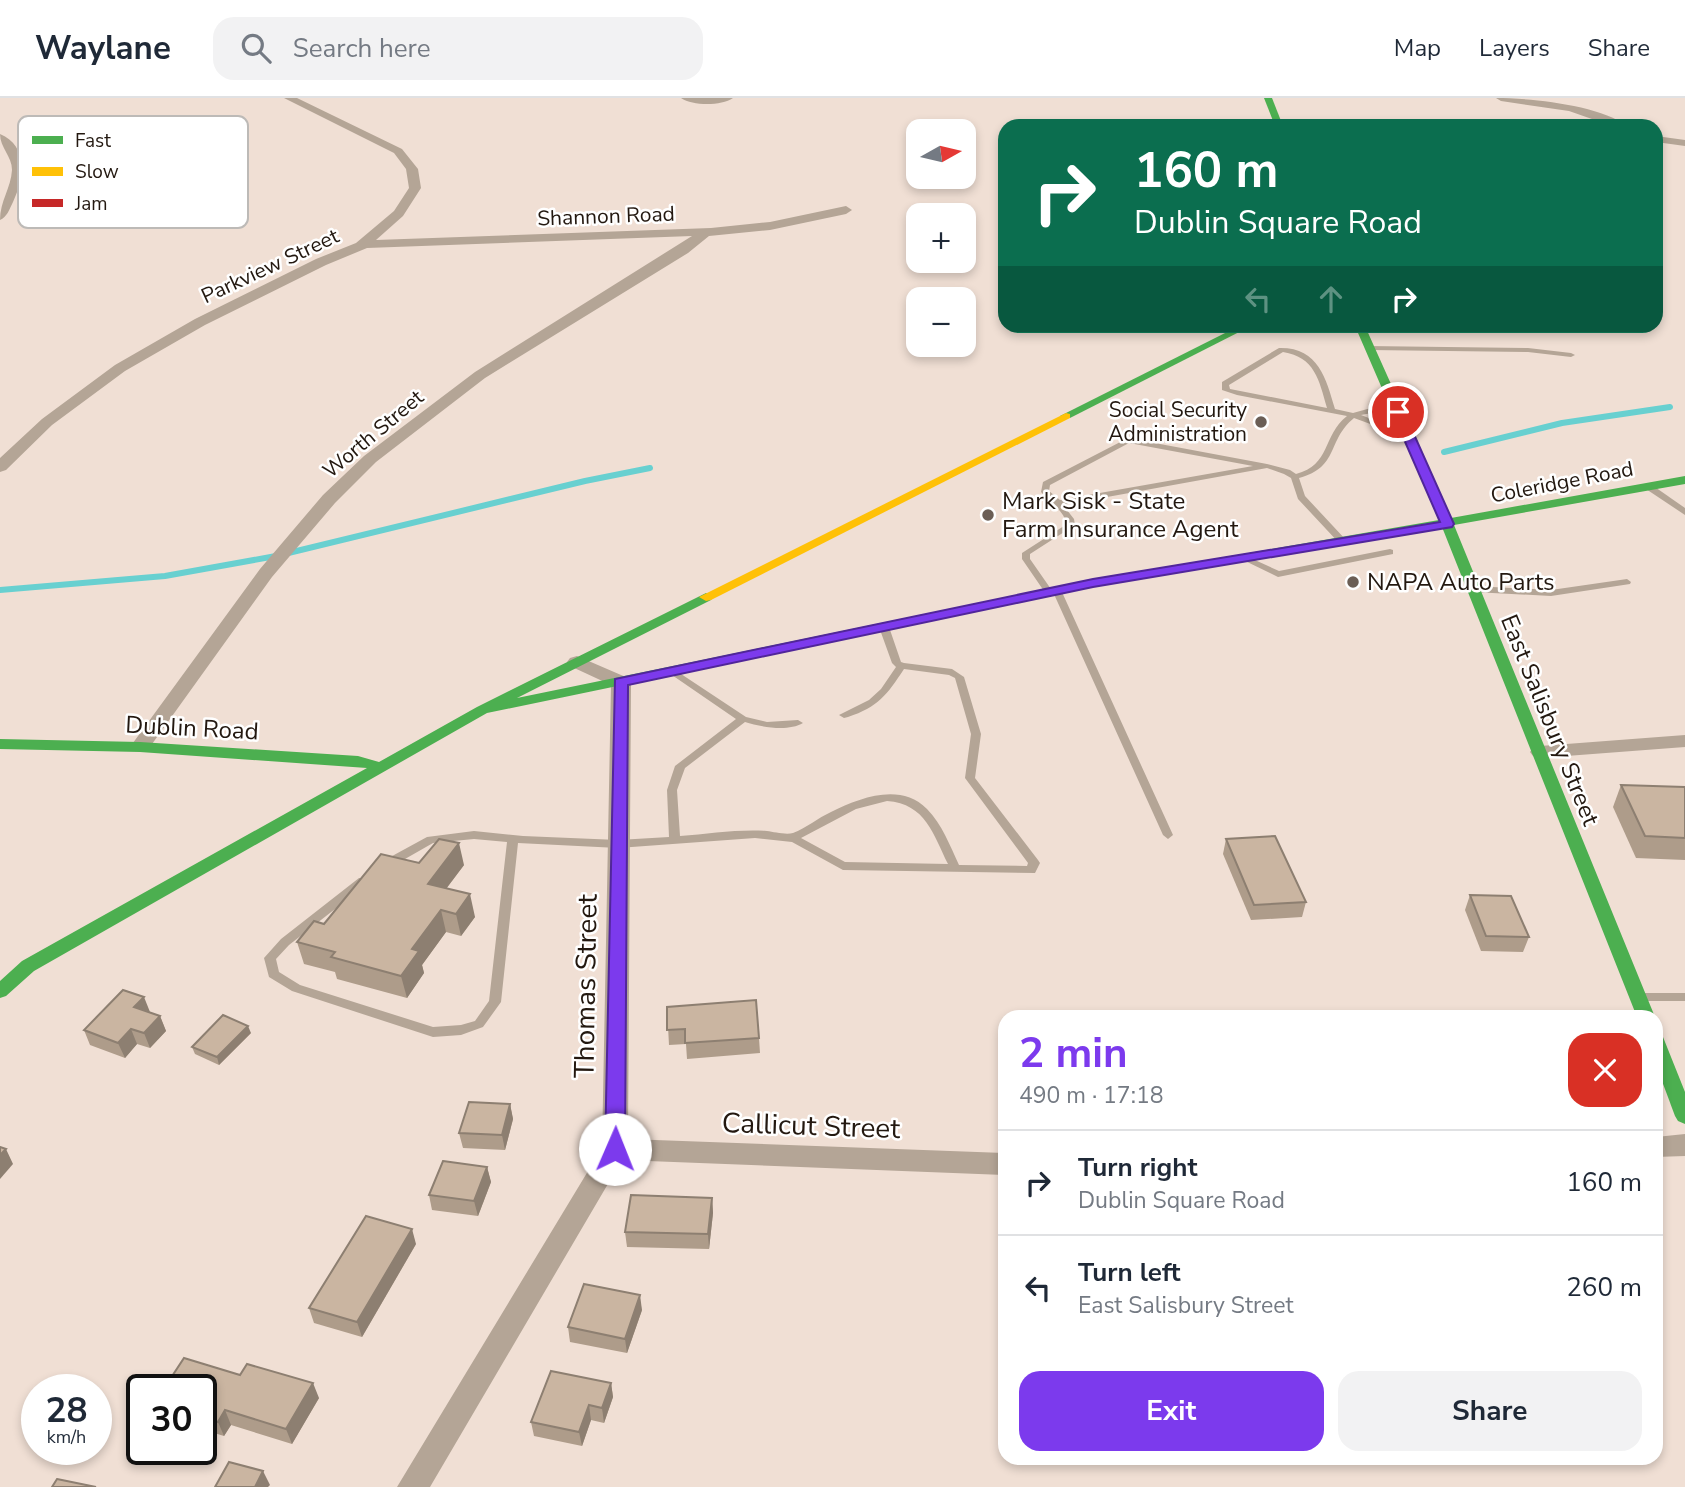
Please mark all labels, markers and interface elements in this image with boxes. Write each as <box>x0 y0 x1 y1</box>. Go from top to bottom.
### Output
search box <box>213 17 703 80</box>
text: Waylane <box>35 26 171 71</box>
icon: search <box>237 29 275 67</box>
text: Search here <box>293 31 431 66</box>
text: Map <box>1394 32 1441 64</box>
text: Layers <box>1479 32 1550 64</box>
text: Share <box>1588 32 1650 64</box>
legend <box>18 116 248 228</box>
north arrow <box>906 119 976 189</box>
map controls <box>906 119 976 357</box>
text: Fast <box>75 128 111 154</box>
text: 160 m <box>1134 137 1278 204</box>
icon: right <box>1019 147 1110 238</box>
text: Slow <box>75 159 119 185</box>
text: Jam <box>74 191 108 217</box>
street label: Shannon Road <box>537 200 675 232</box>
text: Dublin Square Road <box>1134 201 1422 244</box>
button: + <box>906 203 976 273</box>
street label: Parkview Street <box>197 222 344 310</box>
icon: left <box>1239 280 1277 318</box>
icon: ahead <box>1312 280 1350 318</box>
icon: right <box>1385 280 1423 318</box>
button: − <box>906 287 976 357</box>
pin <box>1368 382 1428 442</box>
street label: Worth Street <box>317 383 430 484</box>
icon: arrive <box>1379 393 1417 431</box>
place label: Social Security Administration <box>1108 396 1247 448</box>
marker: Social Security Administration <box>1253 414 1269 430</box>
street label: Coleridge Road <box>1488 454 1636 510</box>
place label: Mark Sisk - State Farm Insurance Agent <box>1002 485 1239 545</box>
marker: Mark Sisk - State Farm Insurance Agent <box>980 507 996 523</box>
place label: NAPA Auto Parts <box>1367 566 1555 598</box>
marker: NAPA Auto Parts <box>1345 574 1361 590</box>
street label: East Salisbury Street <box>1493 610 1607 831</box>
street label: Dublin Road <box>124 709 260 747</box>
street label: Thomas Street <box>565 893 607 1078</box>
text: 2 min <box>1019 1025 1128 1082</box>
button: close <box>1568 1033 1642 1107</box>
text: 490 m · 17:18 <box>1019 1080 1164 1111</box>
street label: Callicut Street <box>721 1104 901 1148</box>
position arrow <box>578 1112 652 1186</box>
text: Turn right <box>1078 1150 1197 1185</box>
icon: right <box>1019 1164 1057 1202</box>
text: 160 m <box>1566 1165 1642 1200</box>
text: Dublin Square Road <box>1078 1185 1285 1216</box>
text: Turn left <box>1078 1255 1181 1290</box>
icon: left <box>1019 1269 1057 1307</box>
text: 260 m <box>1566 1270 1642 1305</box>
text: East Salisbury Street <box>1078 1290 1294 1321</box>
button: Exit <box>1019 1371 1324 1451</box>
button: Share <box>1338 1371 1642 1451</box>
speed limit sign: 30 <box>126 1374 217 1465</box>
text: 28 <box>45 1387 88 1434</box>
text: km/h <box>47 1425 86 1449</box>

